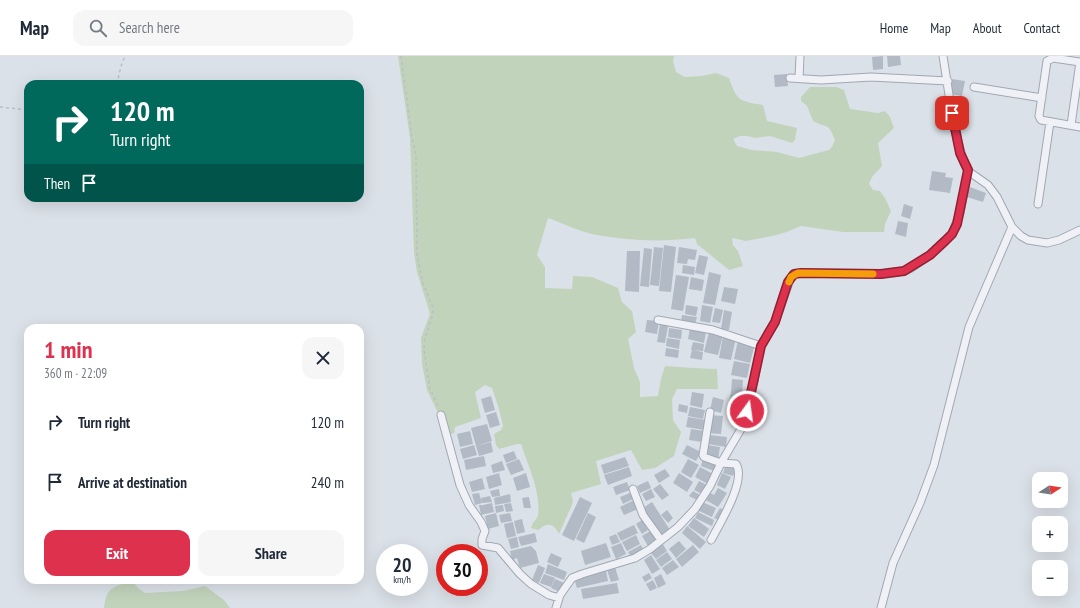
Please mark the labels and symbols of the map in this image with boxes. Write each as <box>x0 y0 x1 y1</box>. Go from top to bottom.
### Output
pin <box>935 96 969 130</box>
position arrow <box>726 390 768 432</box>
north arrow <box>1032 472 1068 508</box>
speed limit sign: 30 <box>436 544 488 596</box>

